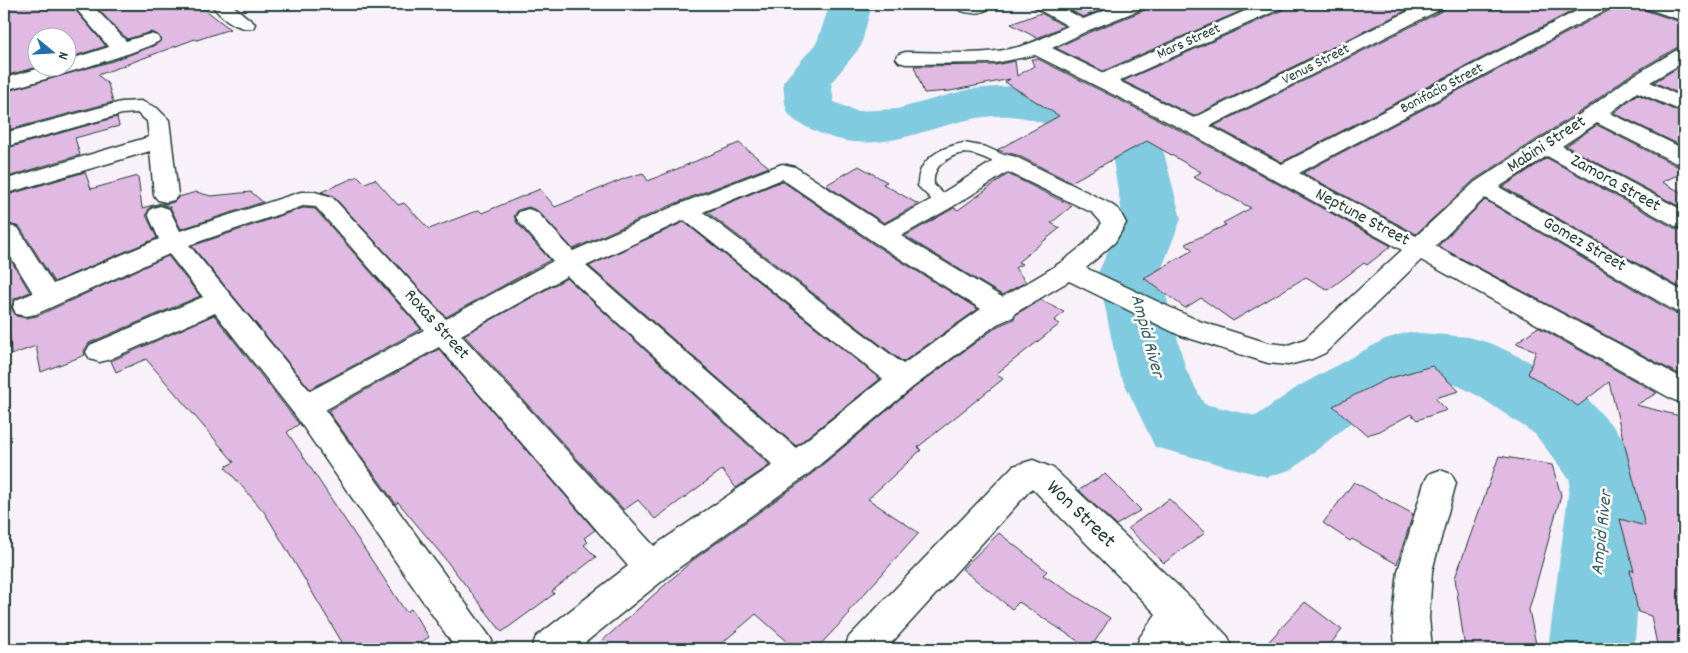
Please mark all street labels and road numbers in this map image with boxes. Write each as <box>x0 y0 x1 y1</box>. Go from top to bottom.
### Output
street label: Mars Street <box>1154 18 1225 66</box>
street label: Venus Street <box>1278 38 1354 91</box>
street label: Bonifacio Street <box>1397 58 1488 120</box>
street label: Mabini Street <box>1503 110 1592 180</box>
street label: Zamora Street <box>1565 149 1665 219</box>
street label: Neptune Street <box>1310 183 1414 254</box>
street label: Gomez Street <box>1538 211 1630 279</box>
street label: Roxas Street <box>397 284 475 366</box>
street label: Won Street <box>1038 474 1122 556</box>

